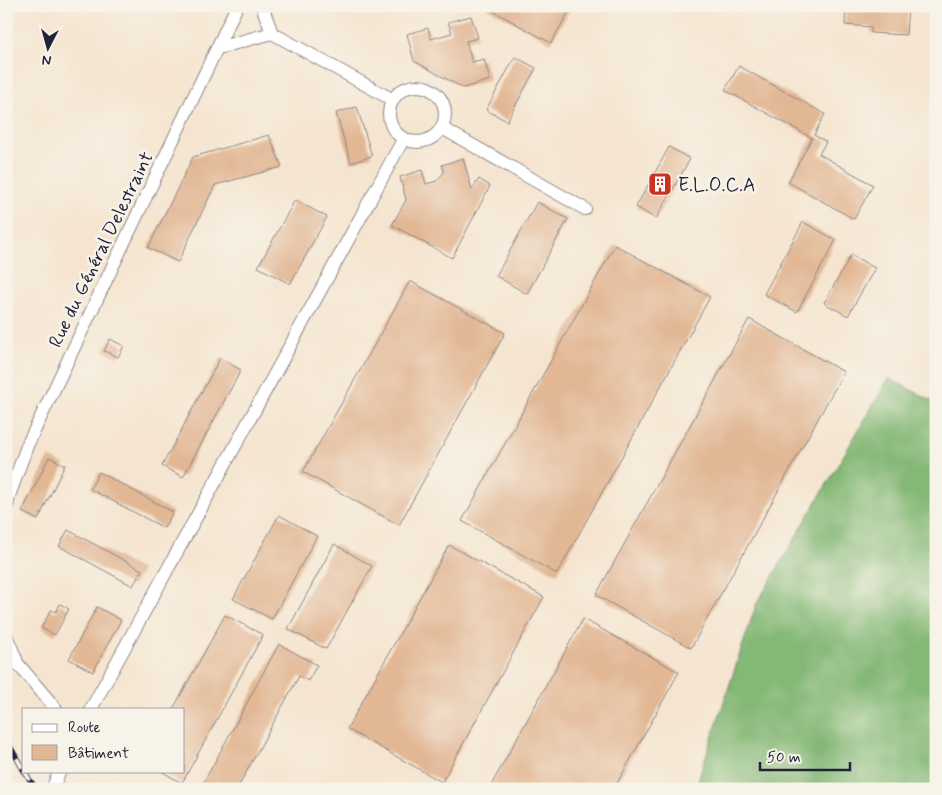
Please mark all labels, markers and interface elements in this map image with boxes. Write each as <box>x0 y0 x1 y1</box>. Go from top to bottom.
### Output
north arrow <box>22 22 72 72</box>
text: N <box>41 50 52 69</box>
street label: Rue du Général Delestraint <box>43 147 160 352</box>
building icon: E.L.O.C.A <box>647 171 673 197</box>
place label: E.L.O.C.A <box>678 173 755 198</box>
legend <box>22 708 185 772</box>
text: Route <box>68 718 101 738</box>
scale bar <box>760 740 850 772</box>
text: Bâtiment <box>68 744 129 764</box>
text: 50 m <box>767 748 801 768</box>

